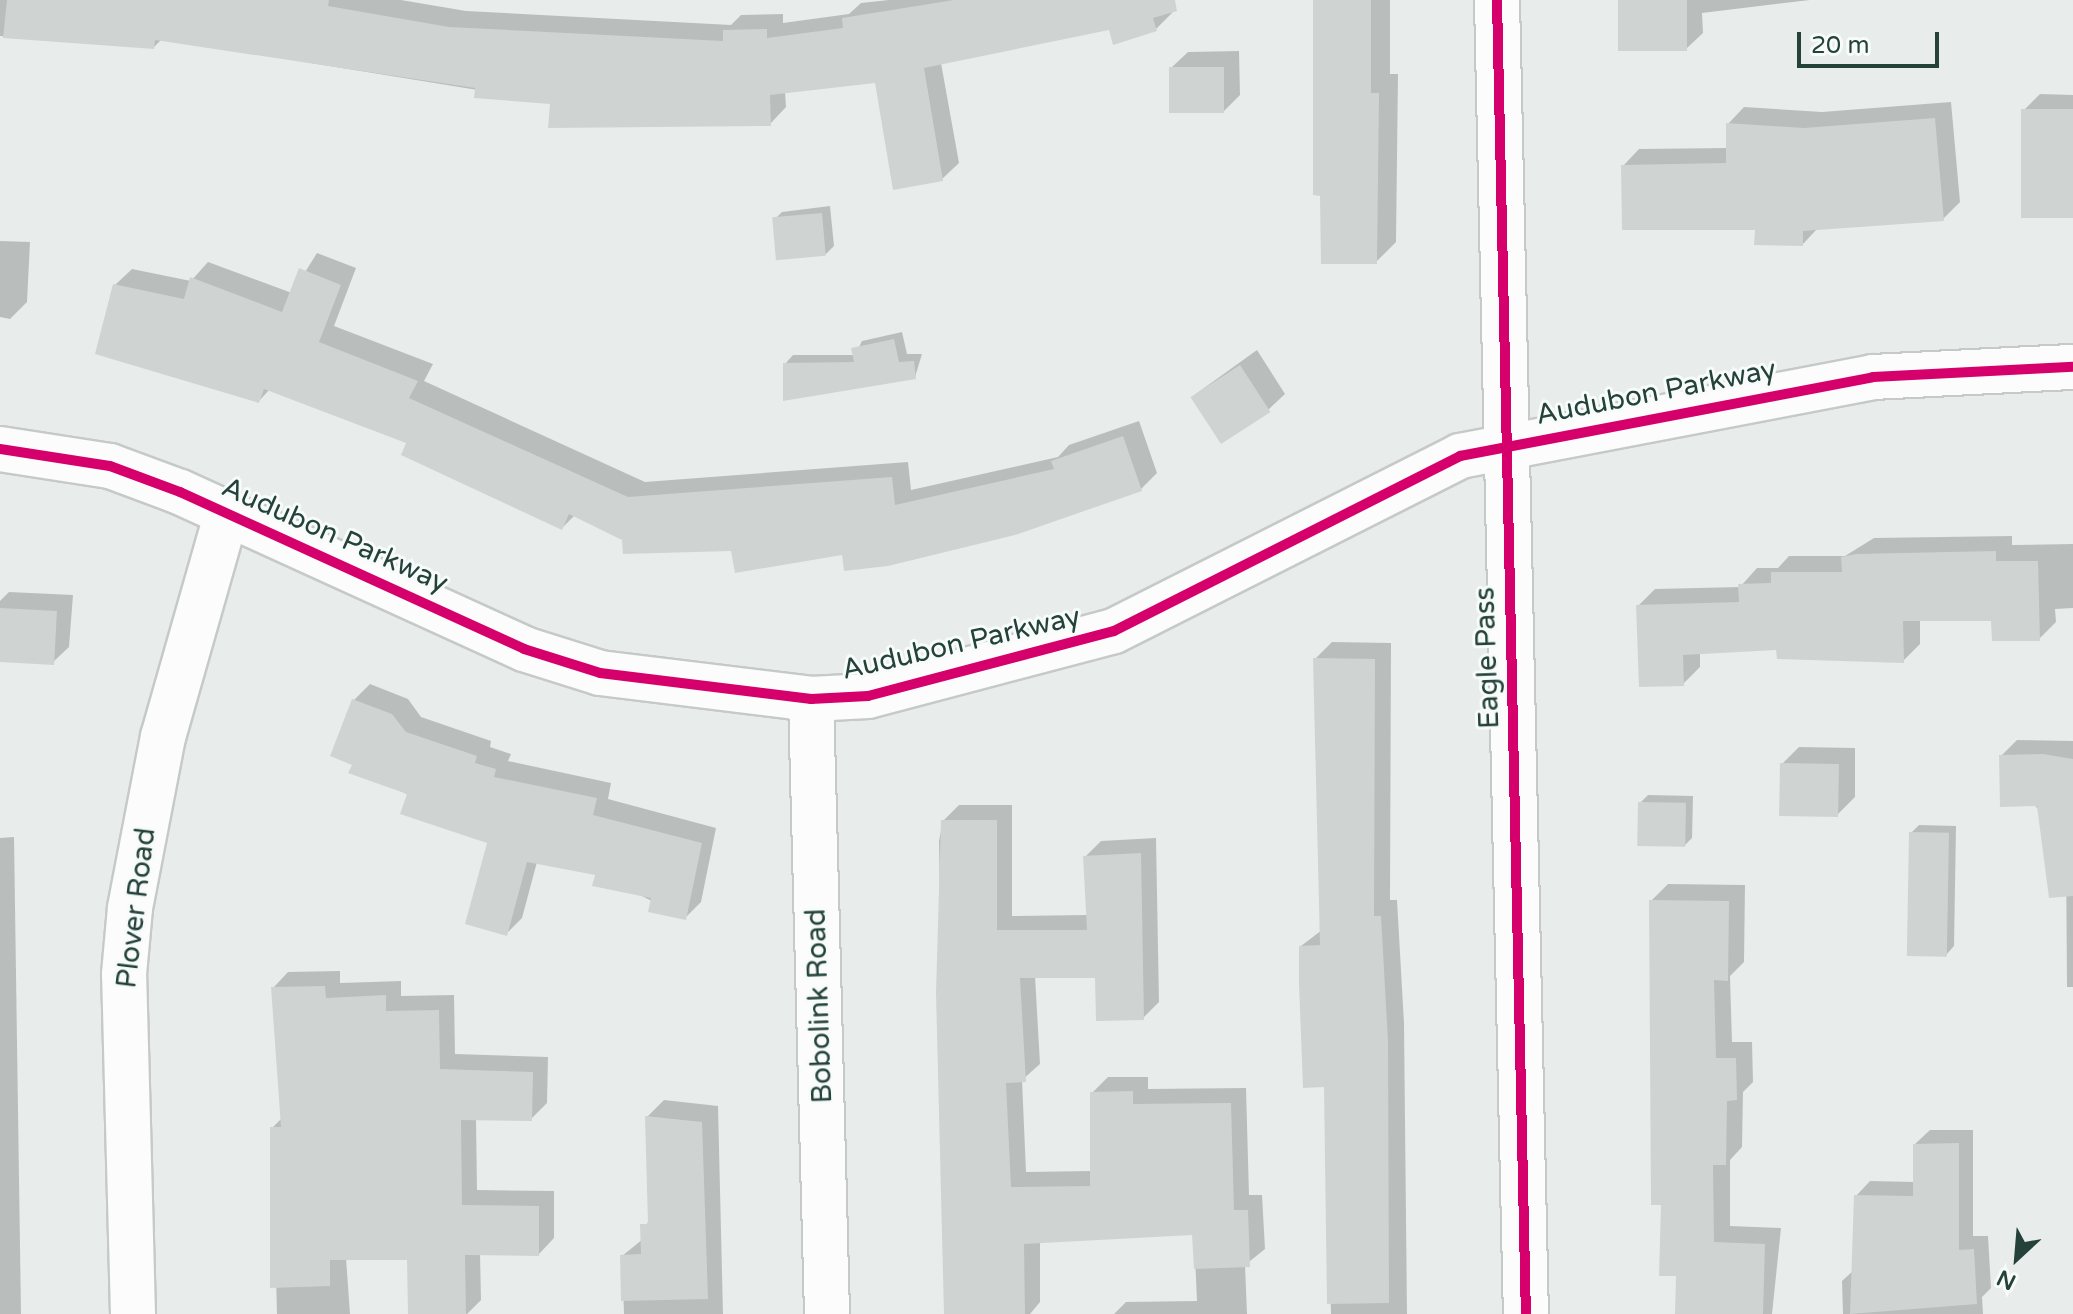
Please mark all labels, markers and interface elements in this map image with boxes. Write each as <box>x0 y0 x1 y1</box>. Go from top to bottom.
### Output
scale bar <box>1801 16 1943 66</box>
text: 20 m <box>1811 31 1869 60</box>
street label: Audubon Parkway <box>1533 352 1779 432</box>
street label: Audubon Parkway <box>217 470 453 600</box>
street label: Eagle Pass <box>1468 587 1506 729</box>
street label: Audubon Parkway <box>839 599 1083 687</box>
street label: Plover Road <box>109 826 163 990</box>
street label: Bobolink Road <box>799 908 839 1104</box>
north arrow <box>1977 1218 2057 1298</box>
text: N <box>1993 1264 2020 1295</box>

